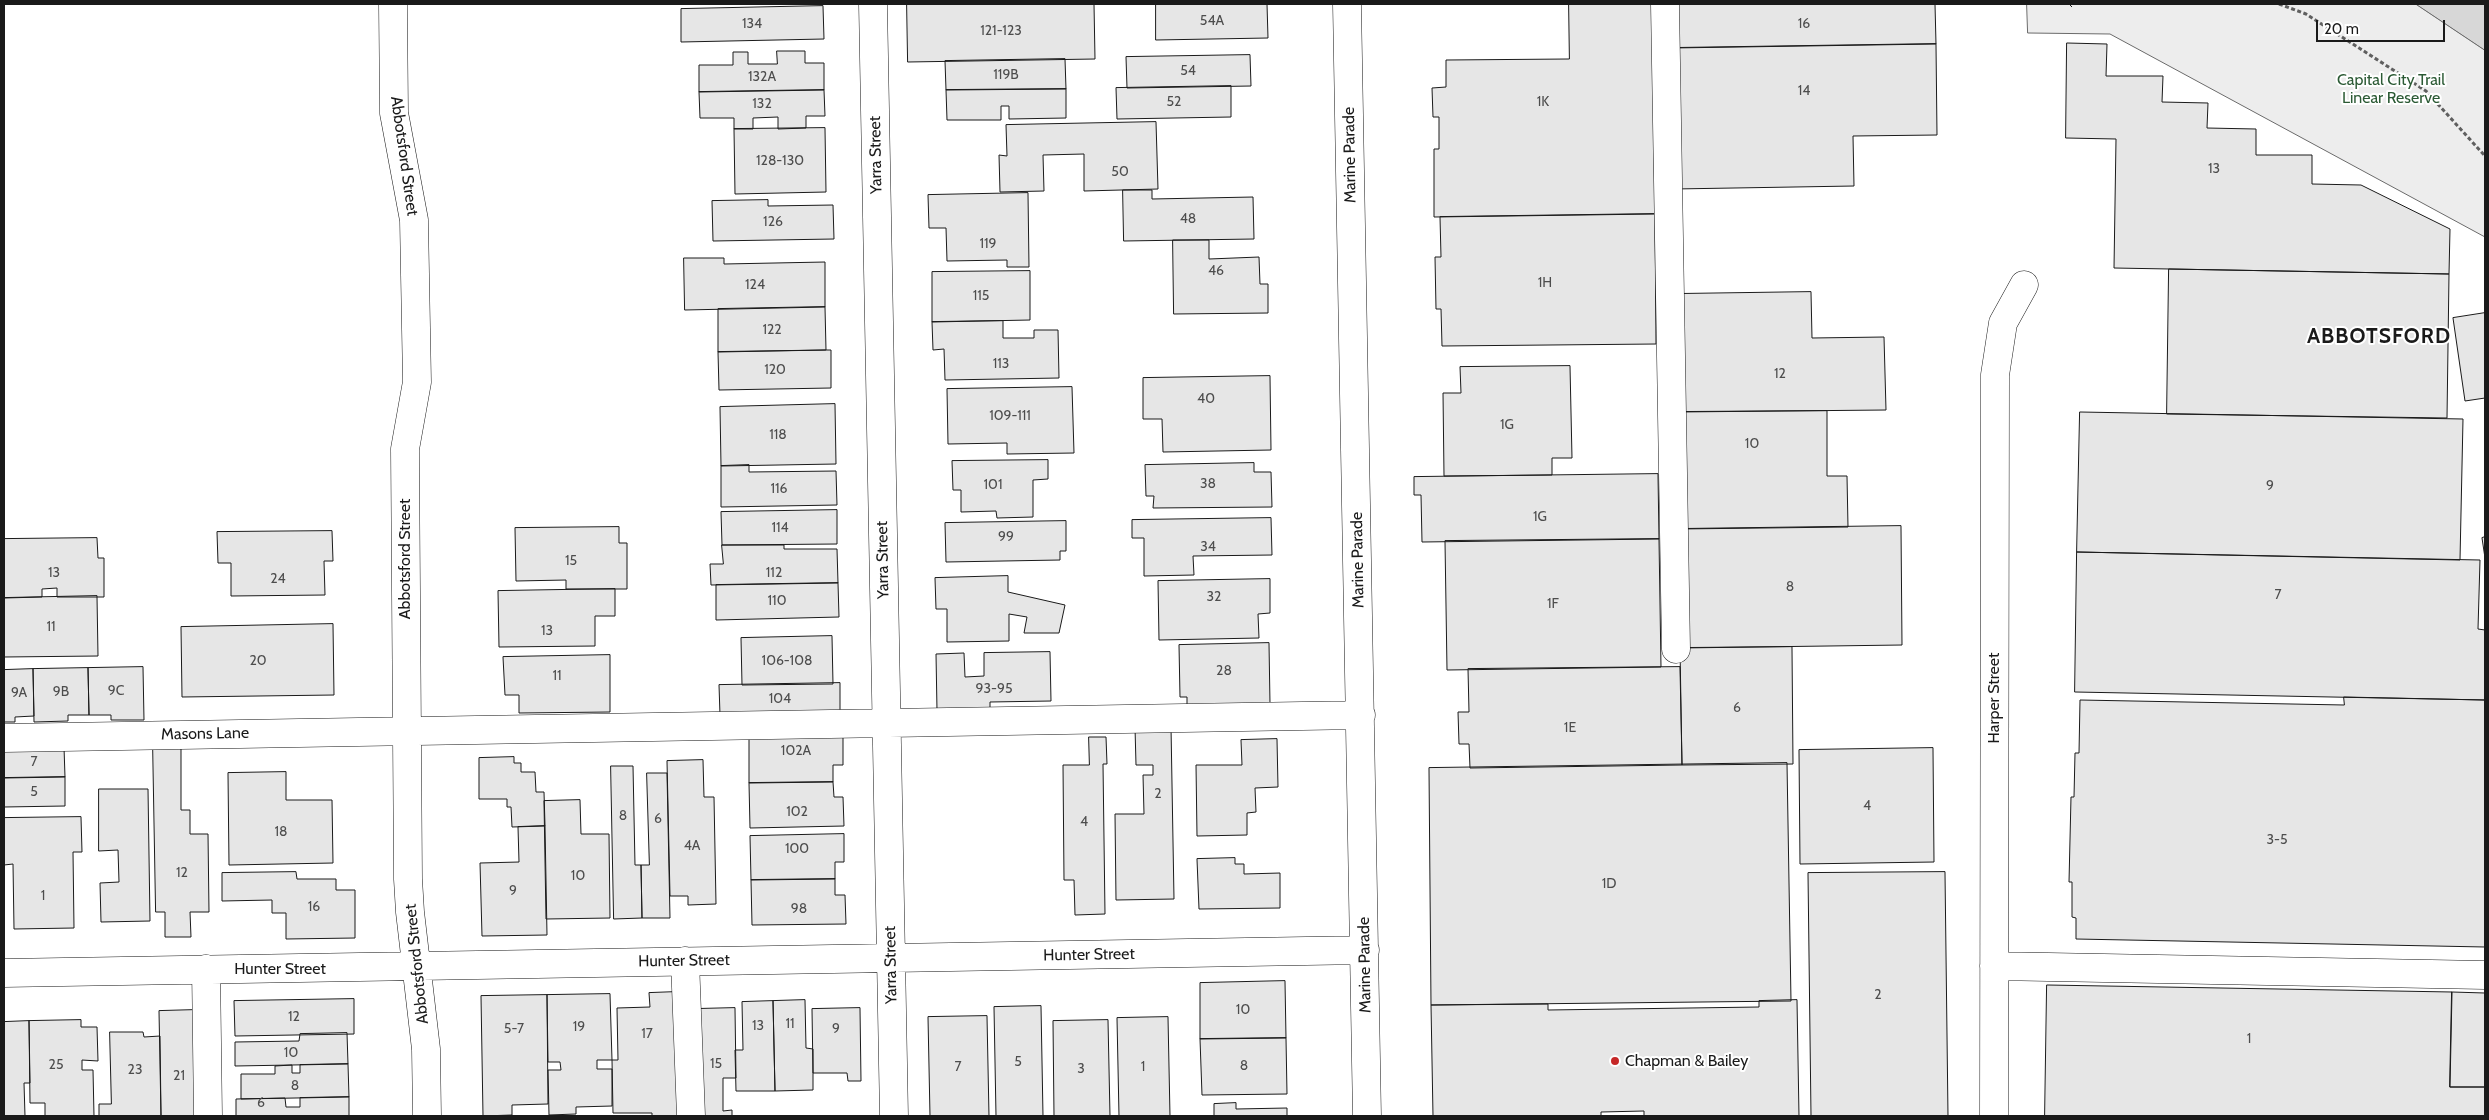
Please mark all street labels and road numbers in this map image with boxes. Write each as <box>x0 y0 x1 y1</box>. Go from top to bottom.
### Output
street label: Abbotsford Street <box>386 95 422 217</box>
street label: Marine Parade <box>1340 107 1360 203</box>
street label: Yarra Street <box>866 116 886 194</box>
street label: Abbotsford Street <box>395 499 415 619</box>
street label: Marine Parade <box>1348 512 1368 608</box>
street label: Yarra Street <box>873 521 893 599</box>
street label: Harper Street <box>1984 653 2004 743</box>
street label: Masons Lane <box>161 724 249 744</box>
street label: Abbotsford Street <box>401 903 433 1025</box>
street label: Marine Parade <box>1355 917 1375 1013</box>
street label: Yarra Street <box>881 926 901 1004</box>
street label: Hunter Street <box>1043 945 1135 965</box>
street label: Hunter Street <box>638 951 730 971</box>
street label: Hunter Street <box>234 959 326 979</box>

